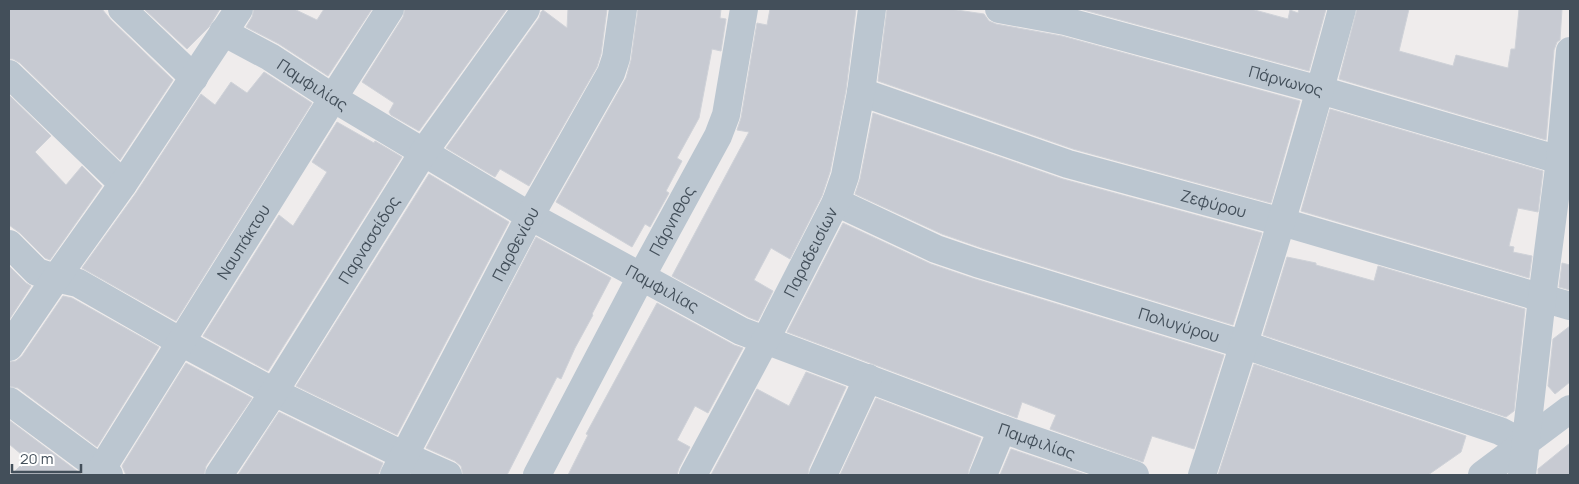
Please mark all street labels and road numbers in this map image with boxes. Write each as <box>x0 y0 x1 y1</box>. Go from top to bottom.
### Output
street label: Παμφιλίας <box>273 54 352 116</box>
street label: Πάρνωνος <box>1246 60 1326 101</box>
street label: Πάρνηθος <box>644 182 700 259</box>
street label: Ζεφύρου <box>1178 184 1249 223</box>
street label: Παρνασσίδος <box>333 191 405 288</box>
street label: Ναυπάκτου <box>212 200 275 284</box>
street label: Παρθενίου <box>487 203 544 285</box>
street label: Παραδεισίων <box>778 203 843 301</box>
street label: Παμφιλίας <box>622 259 703 317</box>
street label: Πολυγύρου <box>1136 302 1222 348</box>
street label: Παμφιλίας <box>995 418 1078 465</box>

